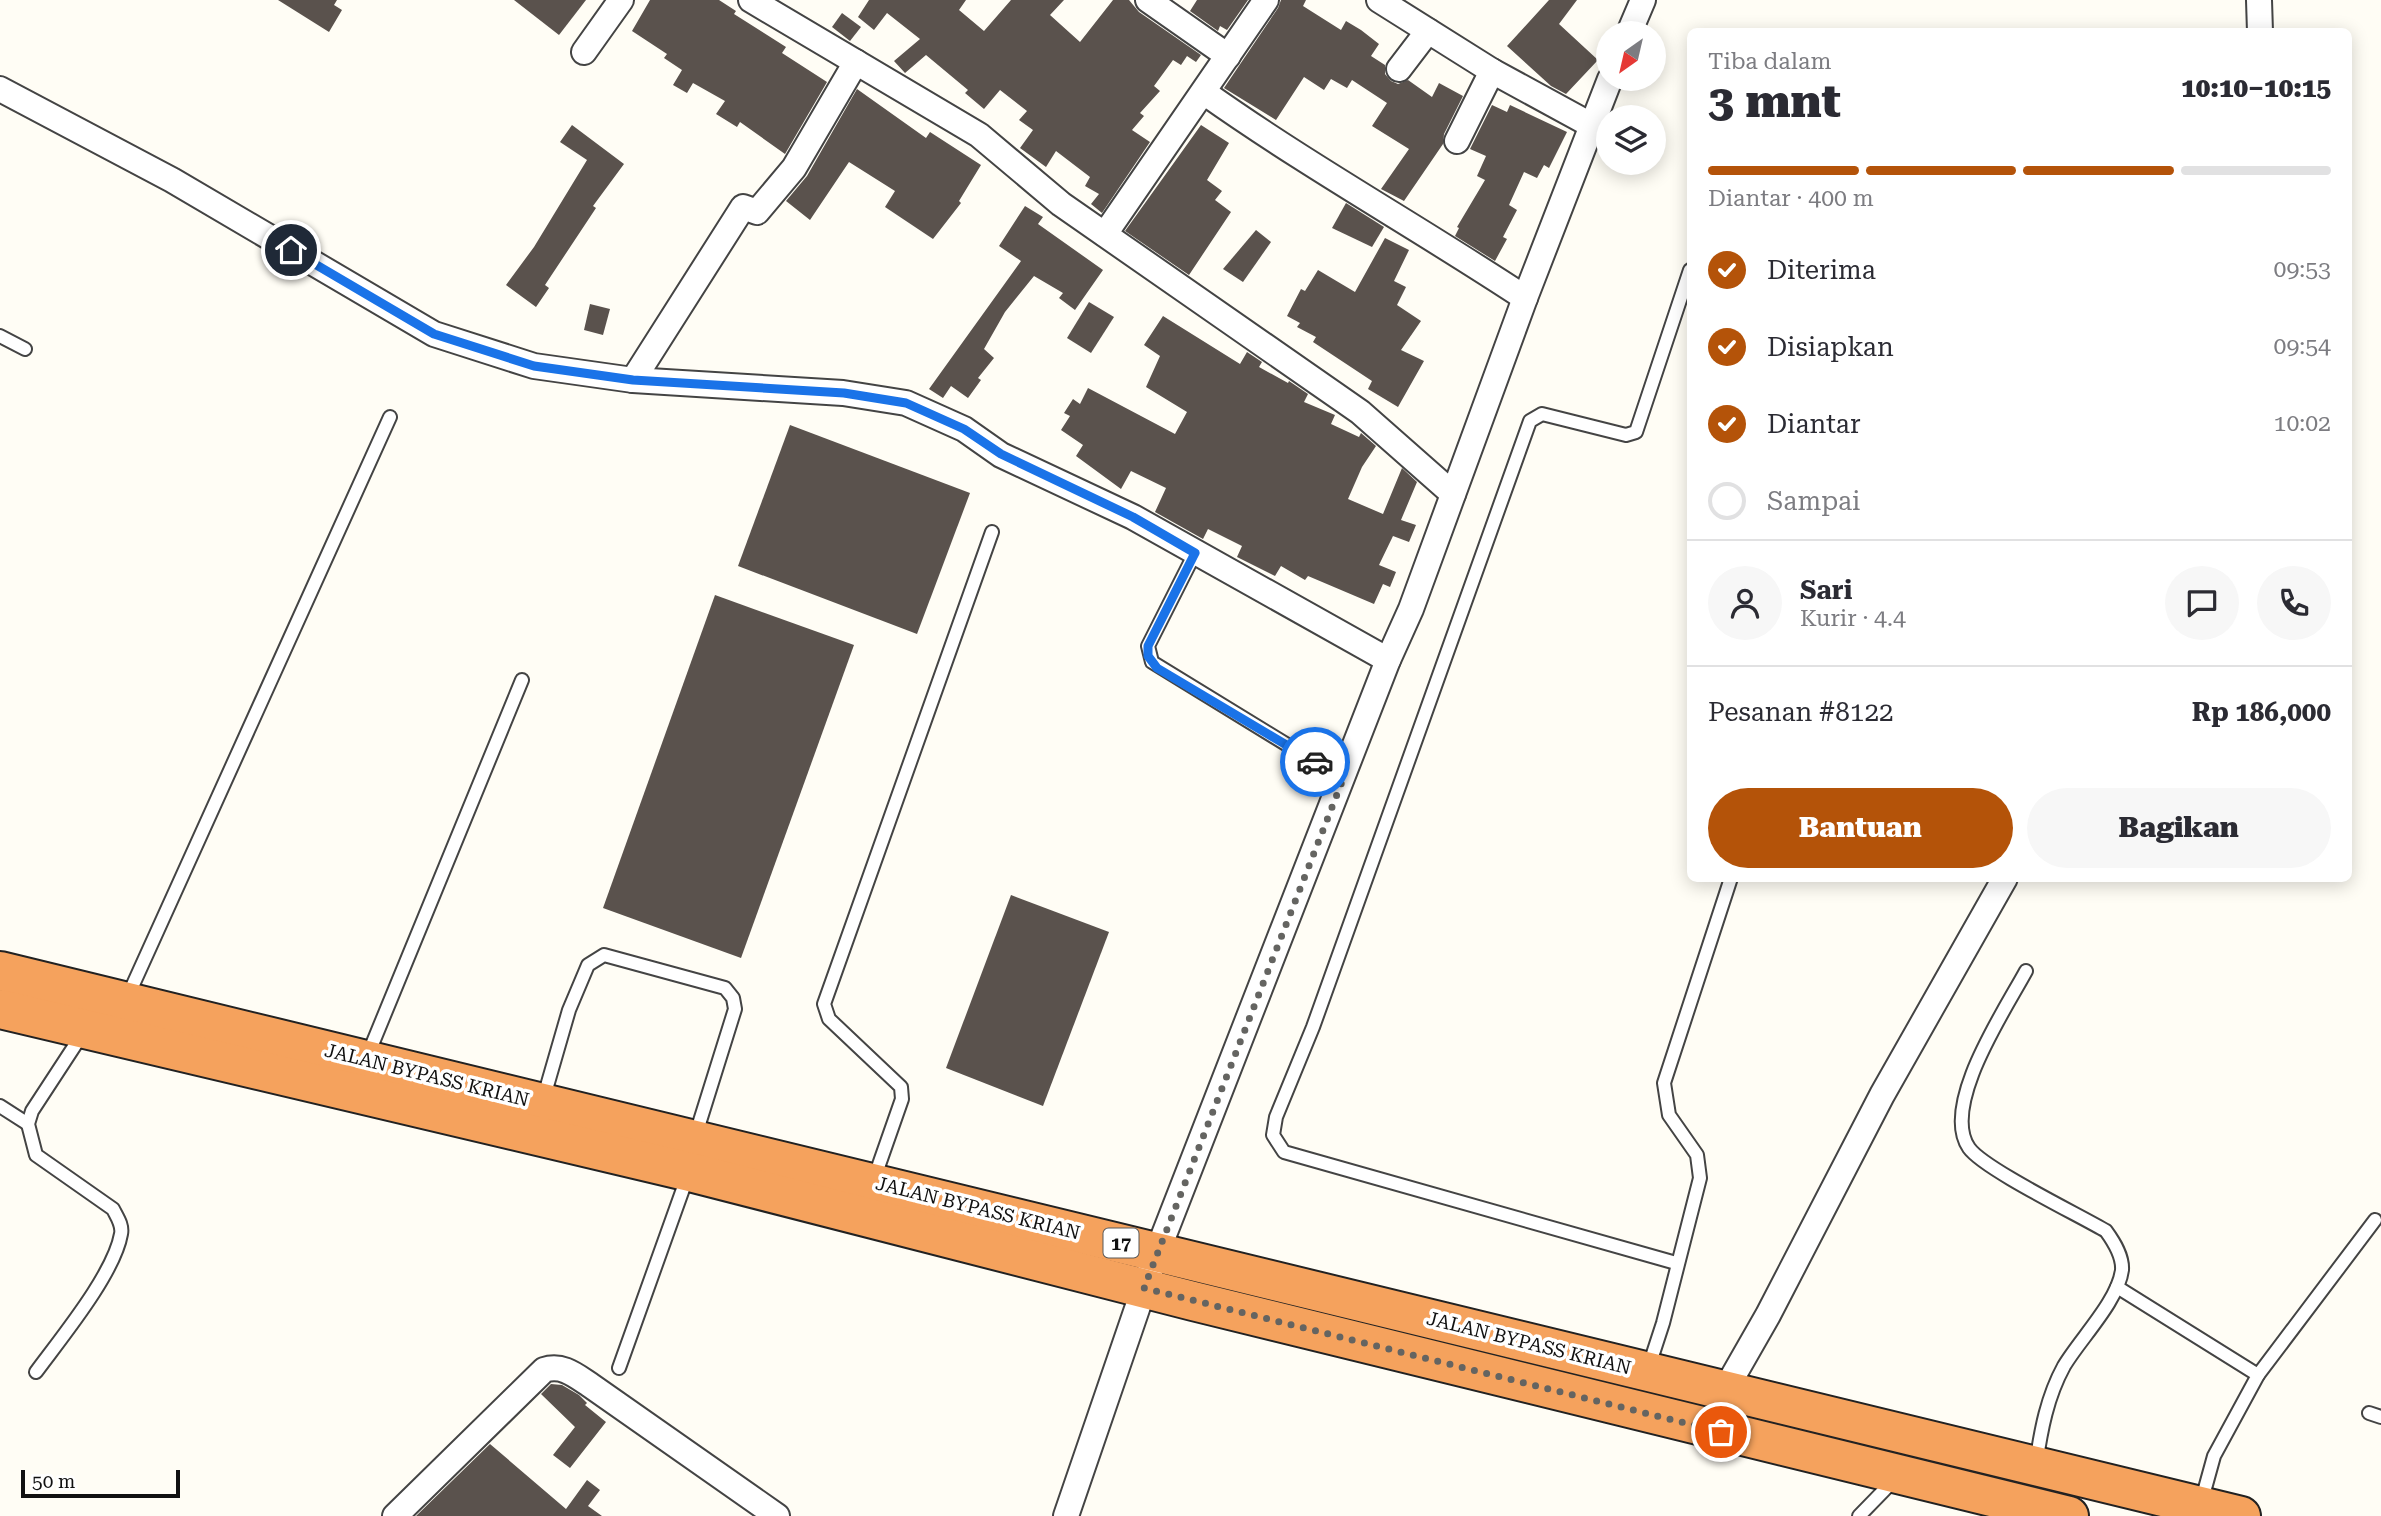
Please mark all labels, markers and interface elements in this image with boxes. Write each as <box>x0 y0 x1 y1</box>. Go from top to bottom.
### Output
north arrow <box>1596 21 1666 91</box>
map controls <box>1596 21 1666 175</box>
text: Tiba dalam <box>1708 48 1831 75</box>
text: 10:10–10:15 <box>2181 73 2331 103</box>
text: 3 mnt <box>1708 74 1841 128</box>
button: layers <box>1596 105 1666 175</box>
text: Diantar · 400 m <box>1708 185 1874 212</box>
pin <box>261 220 321 280</box>
icon: home <box>272 231 310 269</box>
icon: check <box>1708 251 1746 289</box>
text: Diterima <box>1767 255 1876 285</box>
text: 09:53 <box>2274 256 2331 283</box>
icon: check <box>1708 328 1746 366</box>
text: Disiapkan <box>1767 332 1894 362</box>
text: 09:54 <box>2274 333 2331 360</box>
icon: check <box>1708 405 1746 443</box>
text: Diantar <box>1767 409 1861 439</box>
text: 10:02 <box>2274 410 2331 437</box>
text: Sampai <box>1767 486 1860 516</box>
button: person <box>1708 566 1782 640</box>
button: chat <box>2165 566 2239 640</box>
button: phone <box>2257 566 2331 640</box>
text: Sari <box>1800 575 1852 605</box>
text: Kurir · 4.4 <box>1800 605 1906 632</box>
text: Pesanan #8122 <box>1708 697 1894 727</box>
text: Rp 186,000 <box>2192 697 2331 727</box>
courier <box>1280 727 1350 797</box>
icon: car <box>1296 743 1334 781</box>
button: Bantuan <box>1708 788 2013 868</box>
button: Bagikan <box>2027 788 2331 868</box>
street label: JALAN BYPASS KRIAN <box>322 1038 532 1112</box>
street label: JALAN BYPASS KRIAN <box>873 1171 1083 1245</box>
road number: 17 <box>1104 1228 1138 1258</box>
street label: JALAN BYPASS KRIAN <box>1424 1306 1634 1380</box>
pin <box>1691 1402 1751 1462</box>
icon: bag <box>1702 1413 1740 1451</box>
scale bar <box>21 1467 180 1499</box>
text: 50 m <box>32 1470 75 1493</box>

